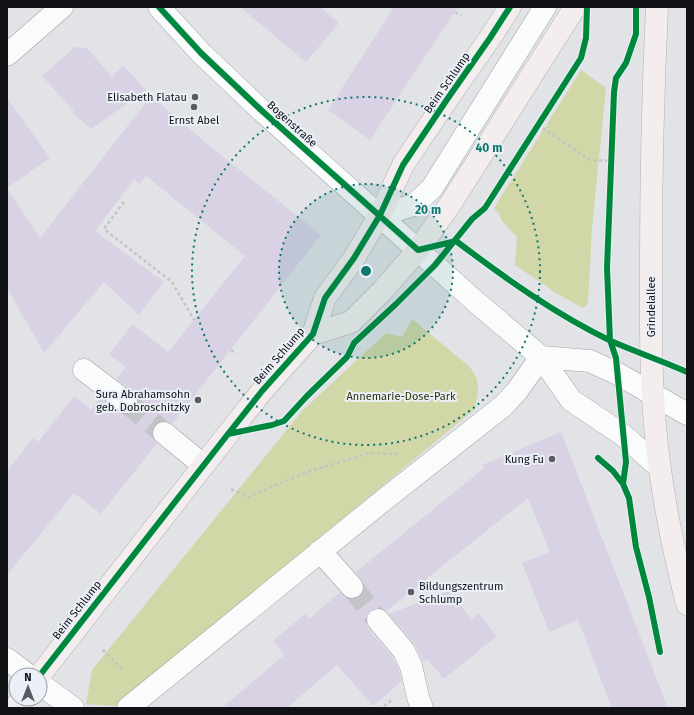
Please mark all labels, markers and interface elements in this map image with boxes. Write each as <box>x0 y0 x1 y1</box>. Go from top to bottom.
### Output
street label: Beim Schlump <box>421 50 473 116</box>
place label: Elisabeth Flatau <box>107 91 187 104</box>
marker: Elisabeth Flatau <box>190 92 200 102</box>
street label: Bogenstraße <box>264 98 320 150</box>
marker: Ernst Abel <box>189 102 199 112</box>
place label: Ernst Abel <box>169 114 219 127</box>
text: 40 m <box>476 141 502 155</box>
text: 20 m <box>415 203 441 217</box>
centre of rings <box>359 264 373 278</box>
street label: Grindelallee <box>645 277 658 337</box>
street label: Beim Schlump <box>251 325 307 387</box>
place label: Sura Abrahamsohn geb. Dobroschitzky <box>96 388 191 414</box>
park label: Annemarie-Dose-Park <box>346 390 456 403</box>
marker: Sura Abrahamsohn geb. Dobroschitzky <box>193 395 203 405</box>
place label: Kung Fu <box>505 453 544 466</box>
marker: Kung Fu <box>547 454 557 464</box>
street label: Beim Schlump <box>50 578 104 642</box>
place label: Bildungszentrum Schlump <box>419 580 503 606</box>
marker: Bildungszentrum Schlump <box>406 587 416 597</box>
north arrow <box>8 667 48 707</box>
text: N <box>24 671 32 684</box>

